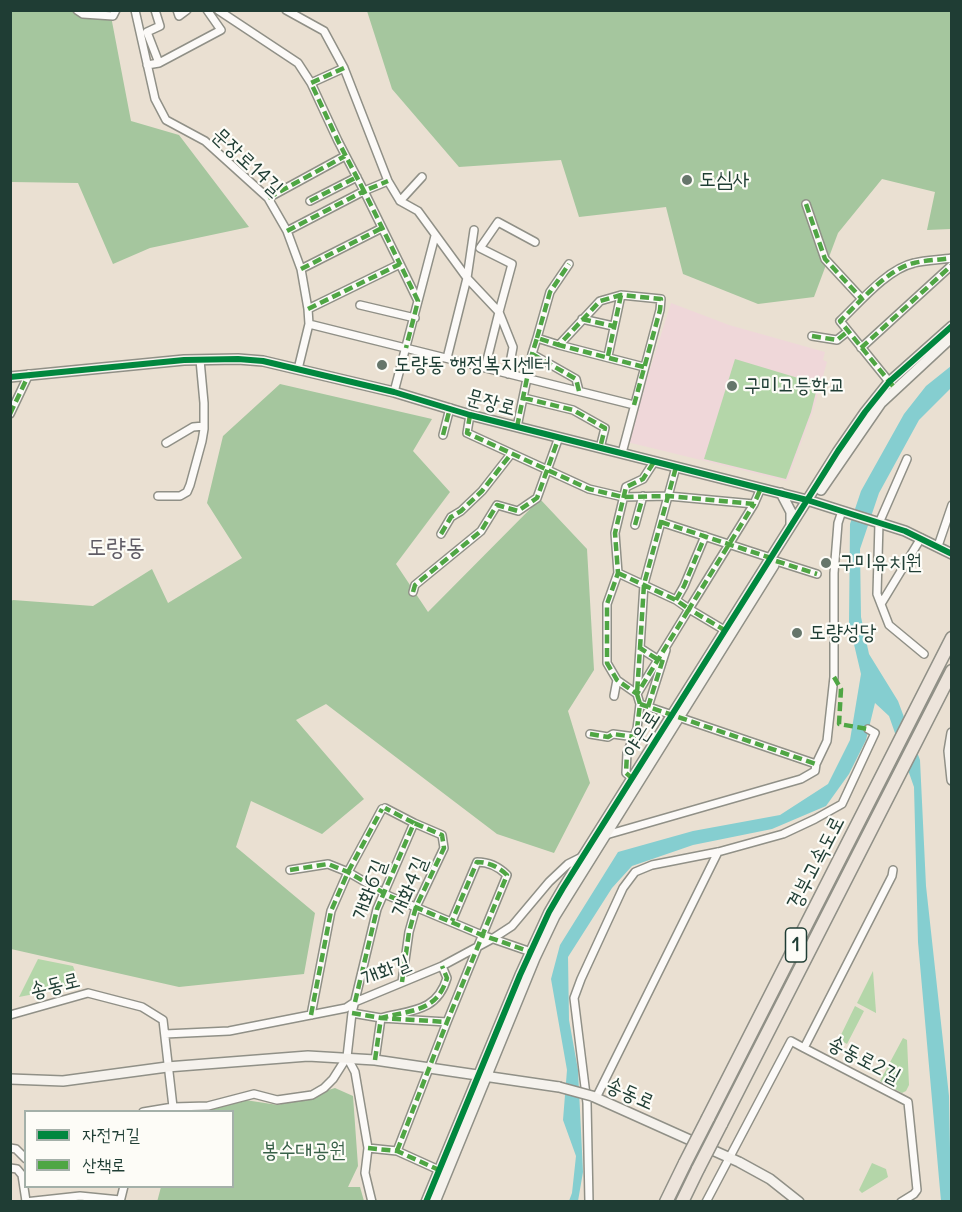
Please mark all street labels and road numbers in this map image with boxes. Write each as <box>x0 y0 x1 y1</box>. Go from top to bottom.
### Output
street label: 문장로14길 <box>206 123 288 201</box>
street label: 문장로 <box>463 384 519 422</box>
street label: 야은로 <box>618 706 666 762</box>
street label: 경부고속도로 <box>782 812 850 914</box>
street label: 개화4길 <box>387 853 433 921</box>
street label: 개화6길 <box>347 856 393 924</box>
road number: 1 <box>786 928 806 962</box>
street label: 개화길 <box>358 950 414 992</box>
street label: 송동로 <box>27 968 83 1004</box>
street label: 송동로2길 <box>823 1030 905 1090</box>
street label: 송동로 <box>602 1072 658 1116</box>

